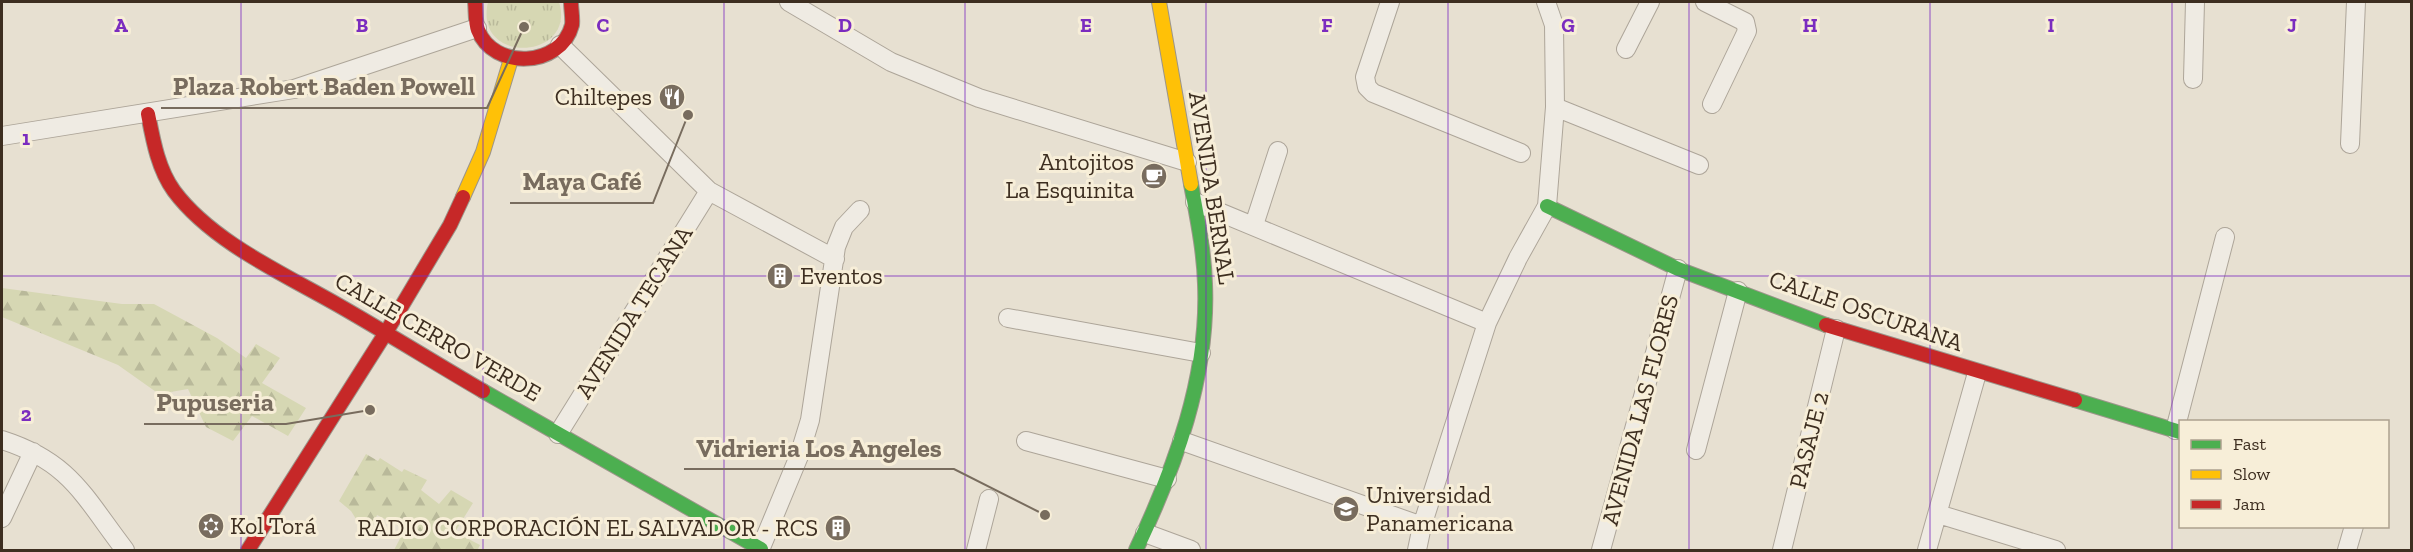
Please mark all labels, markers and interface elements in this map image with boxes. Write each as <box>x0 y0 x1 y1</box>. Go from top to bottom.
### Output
text: A <box>114 13 128 37</box>
text: B <box>356 13 368 37</box>
text: C <box>597 13 610 37</box>
text: D <box>838 13 852 37</box>
text: E <box>1080 13 1092 37</box>
text: F <box>1321 13 1333 37</box>
text: G <box>1561 13 1575 37</box>
text: H <box>1802 13 1818 37</box>
text: I <box>2047 13 2055 37</box>
text: J <box>2287 13 2297 37</box>
callout: Plaza Robert Baden Powell <box>161 64 487 108</box>
text: Plaza Robert Baden Powell <box>173 70 475 102</box>
place label: Chiltepes <box>555 82 652 111</box>
restaurant icon: Chiltepes <box>657 82 687 112</box>
street label: AVENIDA BERNAL <box>1183 89 1242 286</box>
text: 1 <box>22 126 30 150</box>
place label: Antojitos La Esquinita <box>1005 147 1134 204</box>
callout: Maya Café <box>510 159 653 203</box>
cafe icon: Antojitos La Esquinita <box>1139 161 1169 191</box>
text: Maya Café <box>523 165 642 197</box>
street label: AVENIDA TECANA <box>569 220 699 403</box>
building icon: Eventos <box>765 261 795 291</box>
place label: Eventos <box>800 261 883 290</box>
street label: CALLE OSCURANA <box>1765 264 1967 357</box>
street label: CALLE CERRO VERDE <box>330 266 546 407</box>
street label: AVENIDA LAS FLORES <box>1595 291 1684 528</box>
callout: Pupuseria <box>144 380 286 424</box>
text: Pupuseria <box>156 386 274 418</box>
street label: PASAJE 2 <box>1782 388 1835 491</box>
text: 2 <box>21 402 32 426</box>
legend <box>2179 420 2389 528</box>
callout: Vidrieria Los Angeles <box>684 425 954 469</box>
text: Vidrieria Los Angeles <box>696 432 942 464</box>
text: Fast <box>2233 433 2266 455</box>
text: Slow <box>2233 463 2270 485</box>
place label: Universidad Panamericana <box>1366 480 1514 537</box>
text: Jam <box>2233 493 2265 515</box>
school or university icon: Universidad Panamericana <box>1331 494 1361 524</box>
synagogue icon: Kol Torá <box>196 511 226 541</box>
place label: Kol Torá <box>230 511 316 540</box>
place label: RADIO CORPORACIÓN EL SALVADOR - RCS <box>357 513 818 542</box>
building icon: RADIO CORPORACIÓN EL SALVADOR - RCS <box>823 513 853 543</box>

